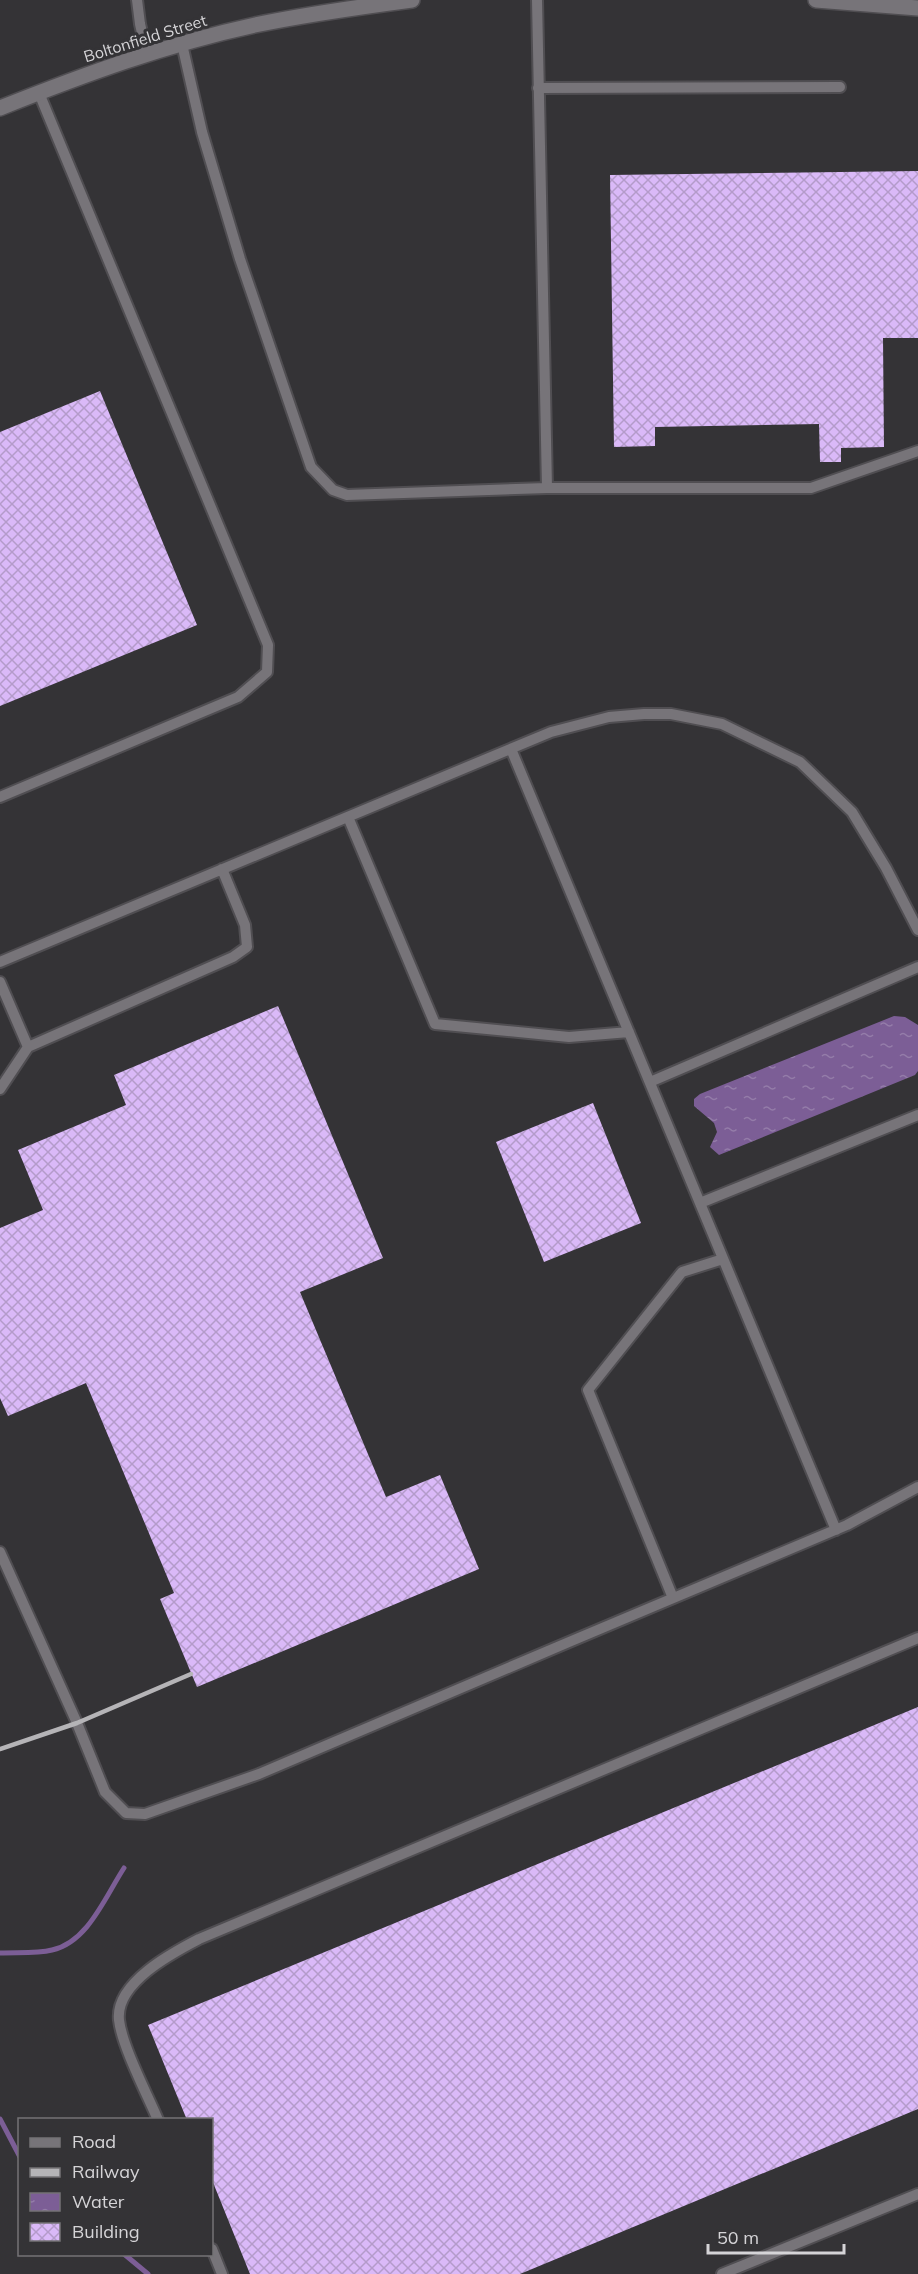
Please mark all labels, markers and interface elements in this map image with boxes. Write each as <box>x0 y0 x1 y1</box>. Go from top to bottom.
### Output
street label: Boltonfield Street <box>81 10 209 66</box>
legend <box>18 2118 213 2256</box>
text: Road <box>72 2130 116 2153</box>
text: Railway <box>72 2160 140 2183</box>
text: Water <box>72 2190 125 2213</box>
scale bar <box>708 2217 844 2255</box>
text: Building <box>72 2220 140 2243</box>
text: 50 m <box>717 2226 759 2249</box>

